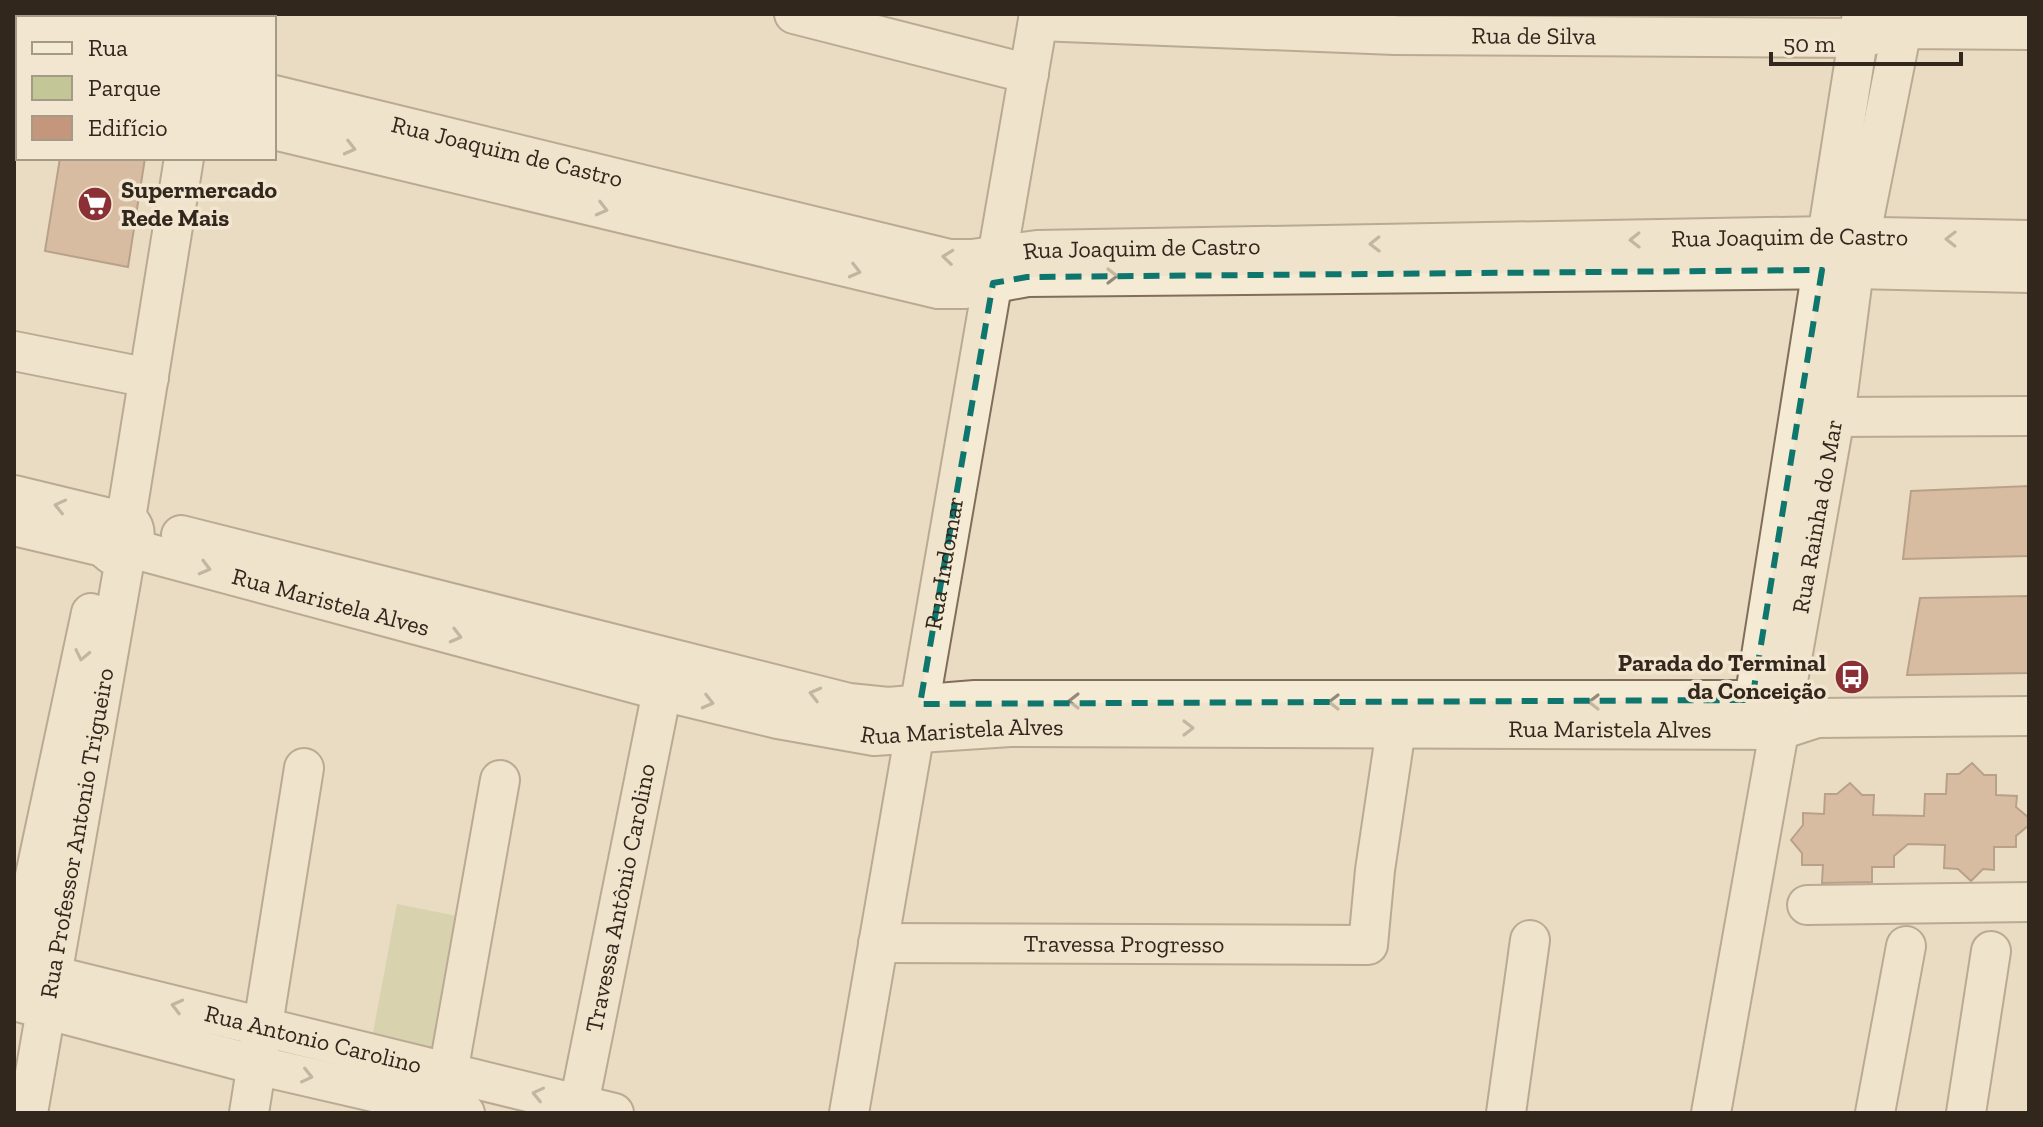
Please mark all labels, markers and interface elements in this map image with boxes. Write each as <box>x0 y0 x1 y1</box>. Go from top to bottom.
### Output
legend <box>16 16 276 160</box>
scale bar <box>1771 16 1961 66</box>
street label: Rua de Silva <box>1471 20 1597 50</box>
text: 50 m <box>1783 29 1836 58</box>
text: Rua <box>88 33 128 62</box>
text: Parque <box>88 73 161 102</box>
street label: Rua Joaquim de Castro <box>389 109 626 193</box>
text: Edifício <box>88 113 168 142</box>
one-way arrow <box>342 139 356 156</box>
place label: Supermercado Rede Mais <box>121 175 278 232</box>
supermarket icon: Supermercado Rede Mais <box>76 185 114 223</box>
one-way arrow <box>595 200 609 217</box>
street label: Rua Joaquim de Castro <box>1671 221 1909 253</box>
one-way arrow <box>1944 230 1957 247</box>
street label: Rua Joaquim de Castro <box>1021 231 1261 266</box>
one-way arrow <box>1628 231 1641 248</box>
one-way arrow <box>1368 235 1381 253</box>
one-way arrow <box>941 249 954 266</box>
one-way arrow <box>848 261 862 278</box>
one-way arrow <box>1106 268 1119 285</box>
street label: Rua Rainha do Mar <box>1785 417 1848 615</box>
street label: Rua Indomar <box>918 494 969 632</box>
one-way arrow <box>53 498 67 515</box>
one-way arrow <box>198 559 212 575</box>
street label: Rua Maristela Alves <box>229 561 433 642</box>
one-way arrow <box>449 627 463 643</box>
one-way arrow <box>74 648 91 661</box>
place label: Parada do Terminal da Conceição <box>1618 648 1826 705</box>
bus stop icon: Parada do Terminal da Conceição <box>1833 658 1871 696</box>
street label: Rua Professor Antonio Trigueiro <box>33 666 120 1001</box>
one-way arrow <box>809 687 823 704</box>
one-way arrow <box>1067 692 1080 710</box>
one-way arrow <box>700 693 714 710</box>
one-way arrow <box>1327 693 1340 711</box>
one-way arrow <box>1587 693 1600 711</box>
street label: Rua Maristela Alves <box>858 712 1064 750</box>
street label: Rua Maristela Alves <box>1508 714 1712 744</box>
one-way arrow <box>1182 719 1195 737</box>
street label: Travessa Antônio Carolino <box>579 761 661 1035</box>
street label: Travessa Progresso <box>1023 929 1225 958</box>
street label: Rua Antonio Carolino <box>202 998 425 1079</box>
one-way arrow <box>170 999 184 1016</box>
one-way arrow <box>299 1067 313 1084</box>
one-way arrow <box>532 1087 546 1104</box>

